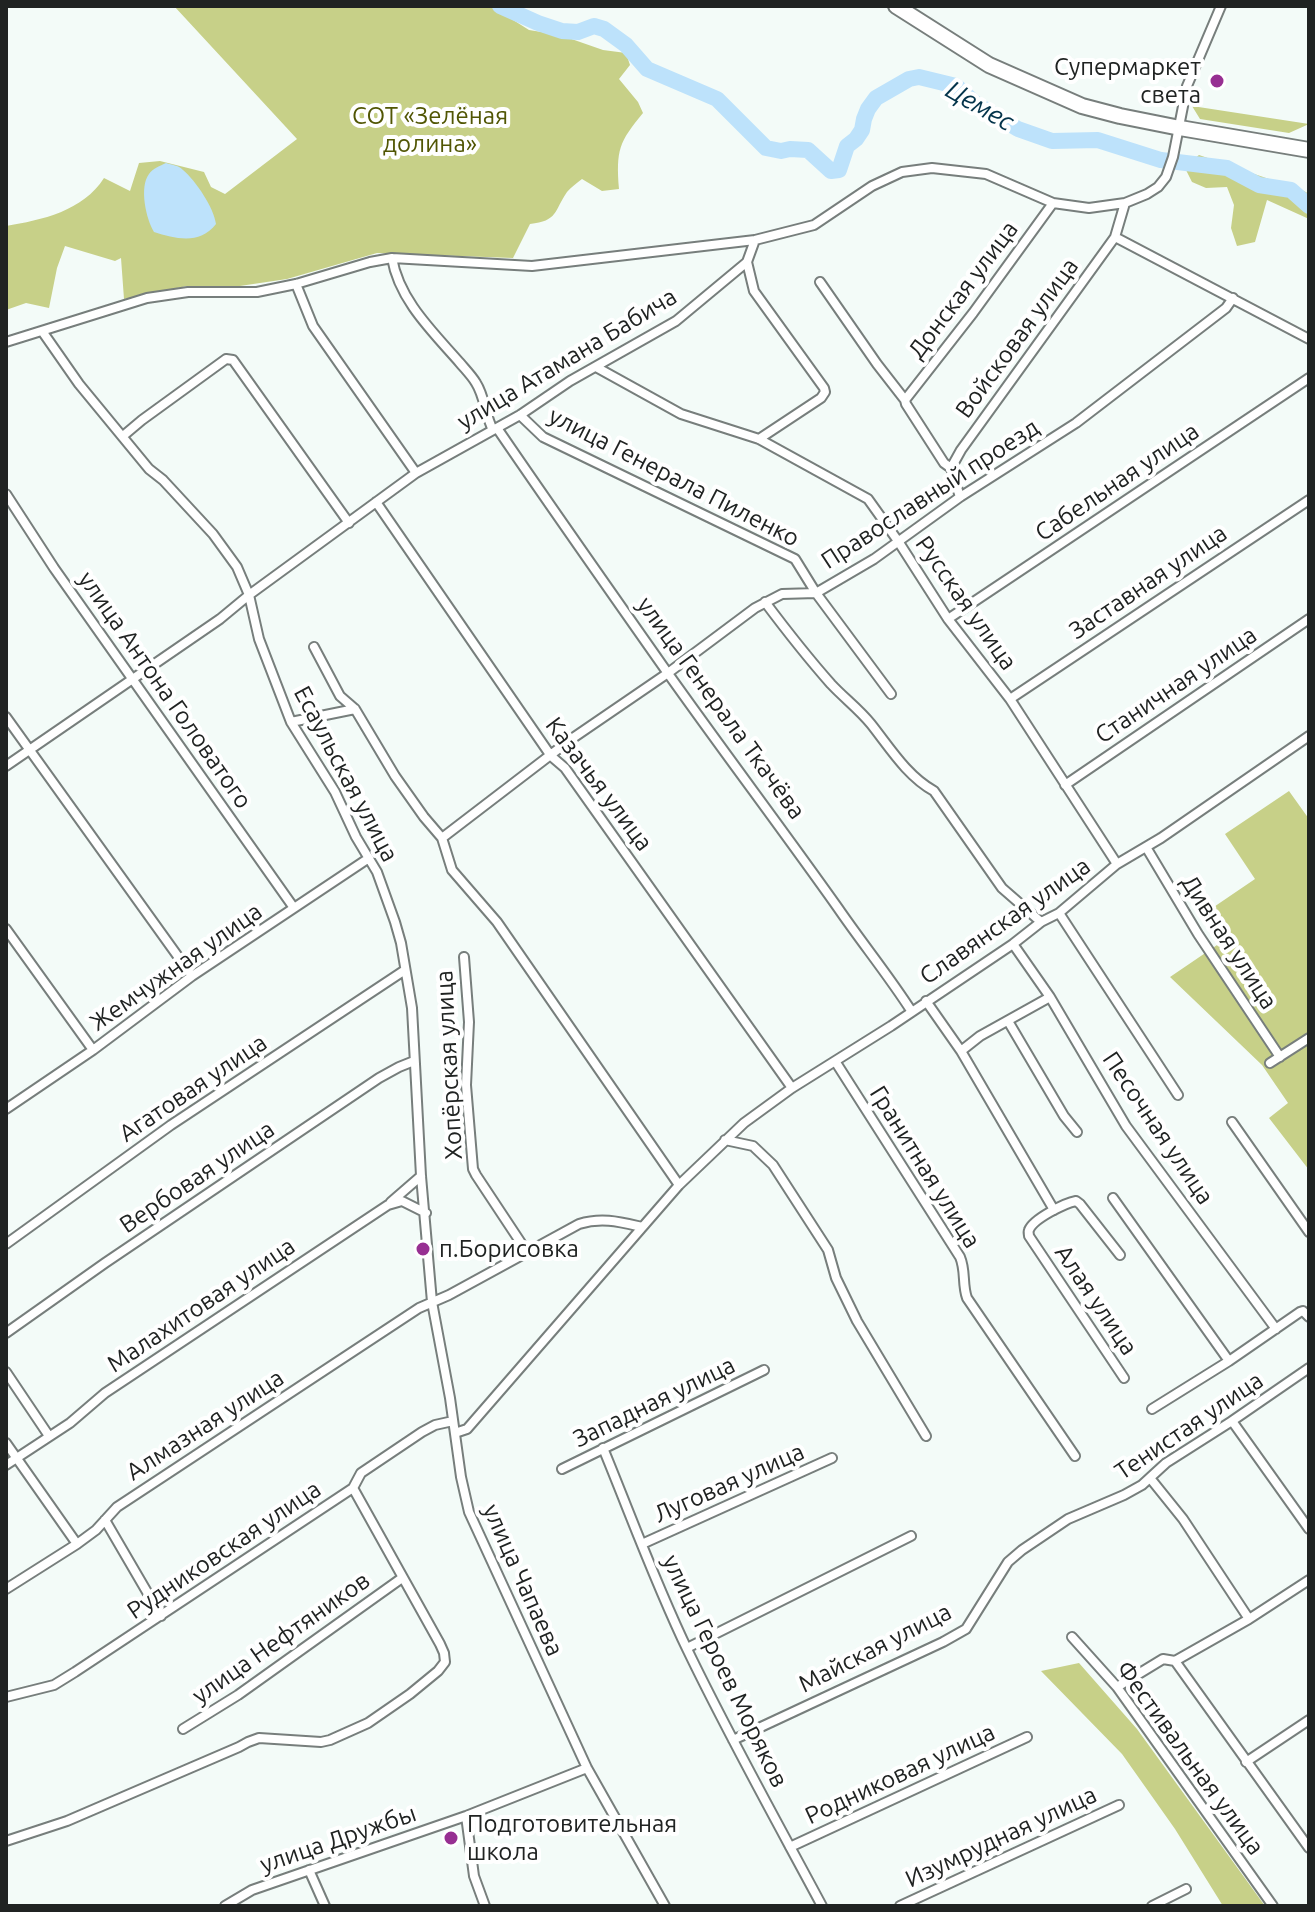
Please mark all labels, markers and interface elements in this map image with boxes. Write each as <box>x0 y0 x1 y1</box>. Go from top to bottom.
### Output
place label: Супермаркет света <box>1054 53 1201 109</box>
marker: Супермаркет света <box>1208 72 1226 90</box>
water label: Цемес <box>940 74 1020 138</box>
park label: СОТ «Зелёная долина» <box>352 102 508 158</box>
street label: Донская улица <box>902 216 1024 364</box>
street label: Войсковая улица <box>949 253 1085 423</box>
street label: улица Атамана Бабича <box>452 282 682 436</box>
street label: улица Генерала Пиленко <box>544 401 804 553</box>
street label: Православный проезд <box>816 413 1044 575</box>
street label: Сабельная улица <box>1030 417 1204 547</box>
street label: Заставная улица <box>1064 519 1232 645</box>
street label: Русская улица <box>909 530 1023 676</box>
street label: улица Антона Головатого <box>72 566 258 814</box>
street label: улица Генерала Ткачёва <box>631 591 811 825</box>
street label: Станичная улица <box>1090 620 1262 750</box>
street label: Есаульская улица <box>288 681 404 867</box>
street label: Казачья улица <box>539 711 659 857</box>
street label: Славянская улица <box>914 851 1096 991</box>
street label: Дивная улица <box>1175 869 1283 1015</box>
street label: Жемчужная улица <box>84 897 268 1037</box>
street label: Хопёрская улица <box>430 970 468 1160</box>
street label: Агатовая улица <box>114 1028 272 1148</box>
street label: Песочная улица <box>1096 1046 1220 1210</box>
street label: Гранитная улица <box>864 1081 986 1253</box>
street label: Вербовая улица <box>114 1115 280 1239</box>
street label: Малахитовая улица <box>102 1231 300 1379</box>
place label: п.Борисовка <box>439 1235 579 1263</box>
street label: Алая улица <box>1049 1239 1143 1361</box>
marker: п.Борисовка <box>414 1240 432 1258</box>
street label: Западная улица <box>568 1350 740 1454</box>
street label: Алмазная улица <box>121 1363 289 1487</box>
street label: Тенистая улица <box>1110 1366 1268 1486</box>
street label: Луговая улица <box>649 1437 809 1529</box>
street label: Рудниковская улица <box>122 1475 326 1625</box>
street label: улица Чапаева <box>477 1500 569 1660</box>
street label: улица Героев Моряков <box>656 1550 794 1792</box>
street label: улица Нефтяников <box>187 1566 375 1710</box>
street label: Майская улица <box>794 1597 956 1699</box>
street label: Фестивальная улица <box>1110 1655 1270 1861</box>
street label: Родниковая улица <box>801 1717 999 1831</box>
street label: Изумрудная улица <box>901 1780 1101 1894</box>
street label: улица Дружбы <box>256 1799 420 1879</box>
place label: Подготовительная школа <box>467 1810 677 1866</box>
marker: Подготовительная школа <box>442 1829 460 1847</box>

